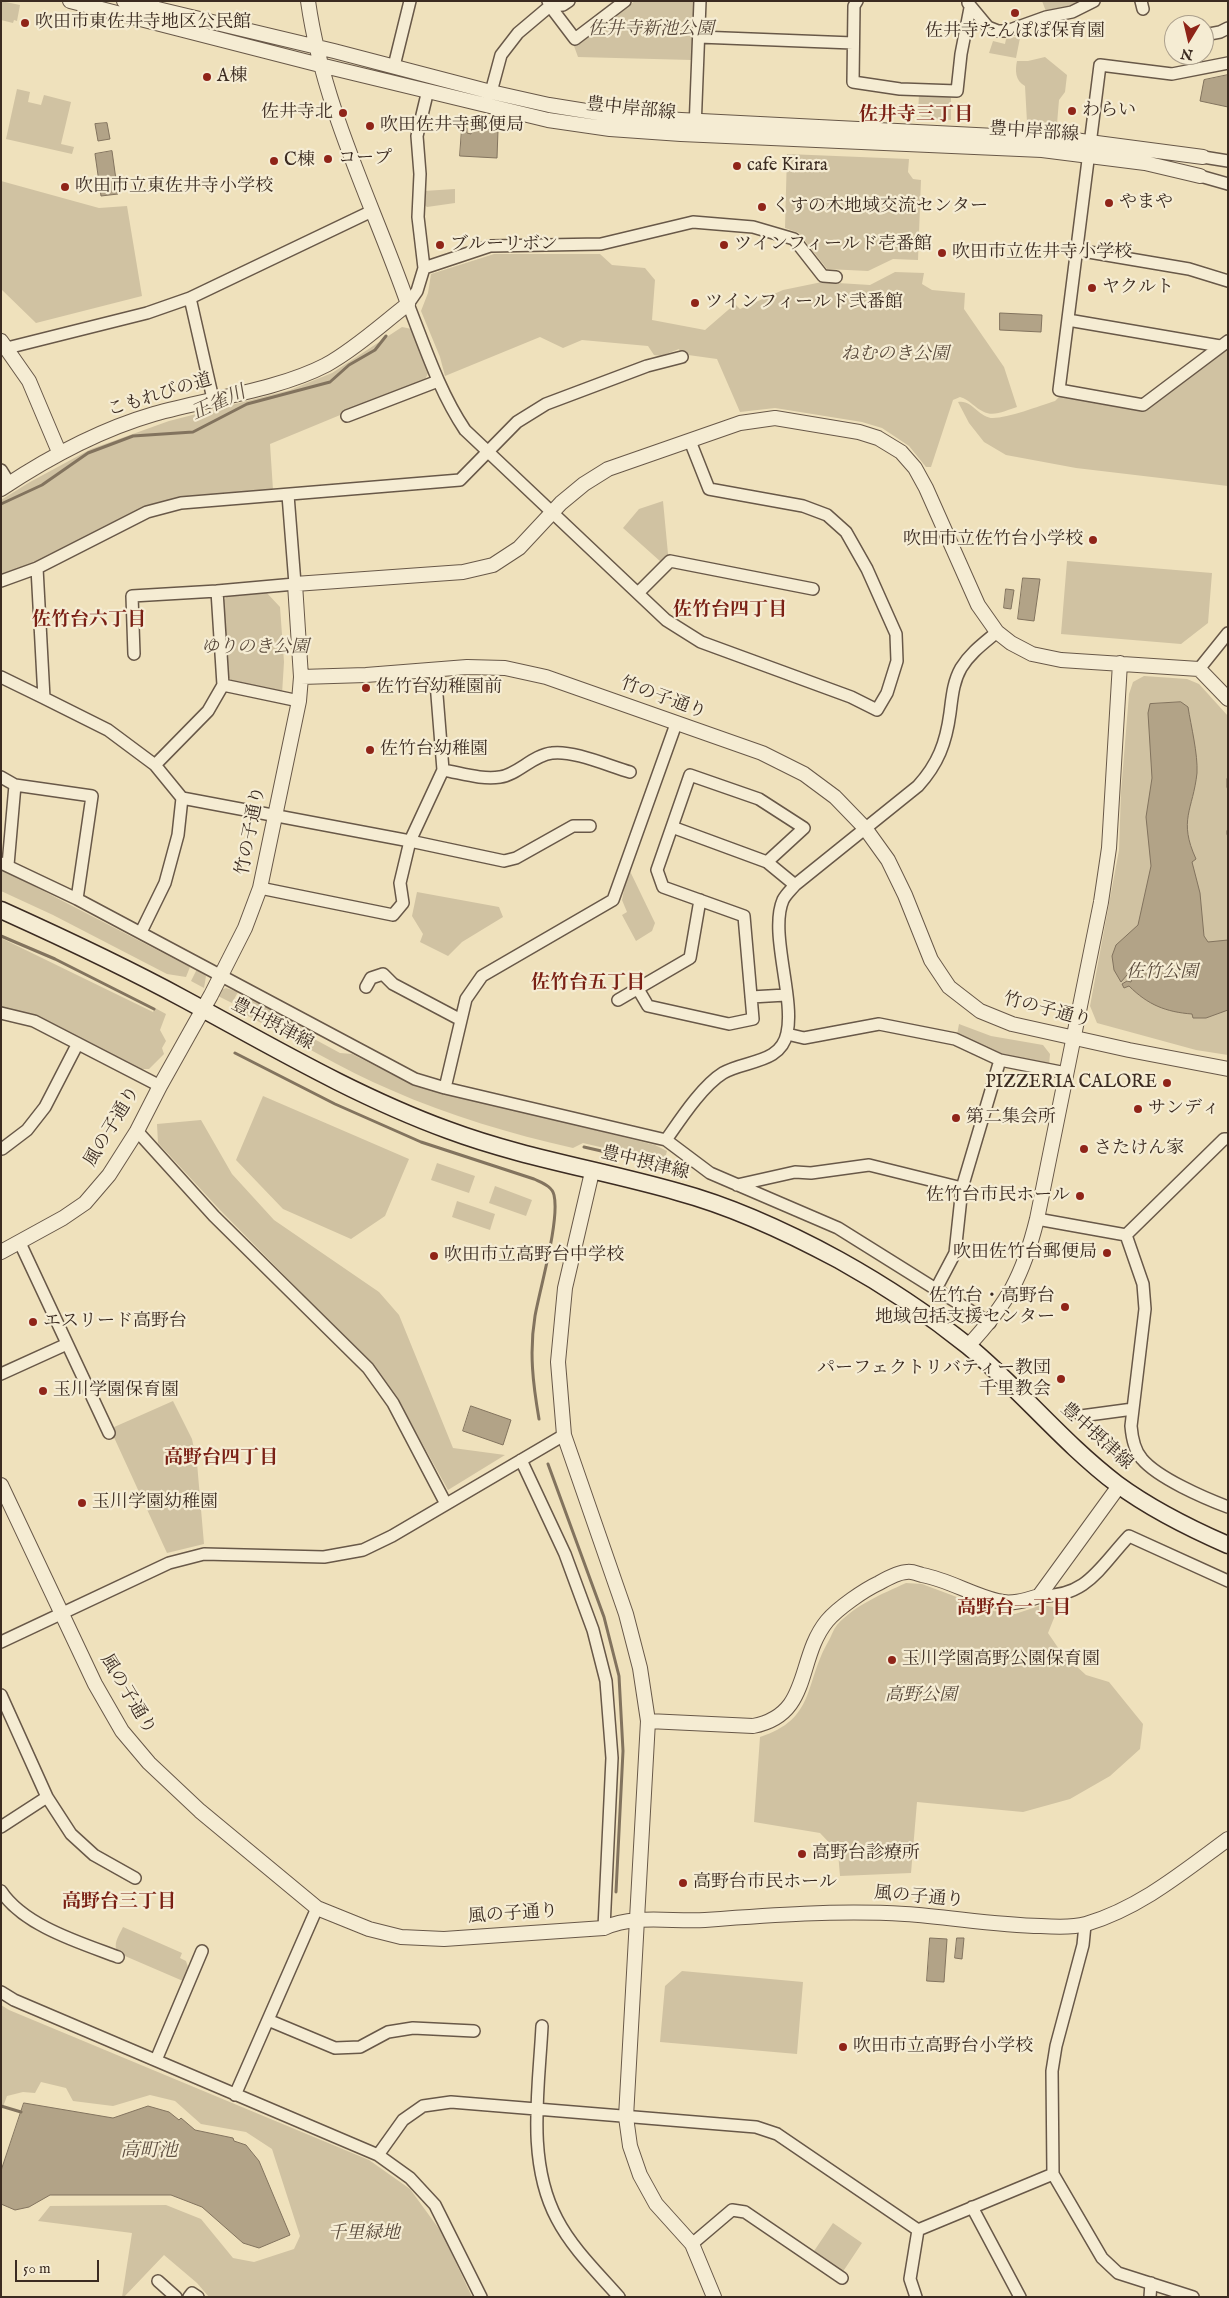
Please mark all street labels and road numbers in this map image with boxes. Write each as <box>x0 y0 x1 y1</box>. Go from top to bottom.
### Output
street label: 豊中岸部線 <box>585 95 677 125</box>
street label: 豊中岸部線 <box>988 119 1080 147</box>
street label: こもれびの道 <box>105 370 215 422</box>
street label: 竹の子通り <box>617 673 709 725</box>
street label: 竹の子通り <box>233 785 271 877</box>
street label: 竹の子通り <box>1001 989 1093 1033</box>
street label: 豊中摂津線 <box>227 994 317 1056</box>
street label: 風の子通り <box>81 1083 145 1171</box>
street label: 豊中摂津線 <box>599 1143 691 1185</box>
street label: 豊中摂津線 <box>1055 1399 1137 1475</box>
street label: 風の子通り <box>95 1651 159 1739</box>
street label: 風の子通り <box>873 1883 965 1913</box>
street label: 風の子通り <box>467 1901 559 1929</box>

